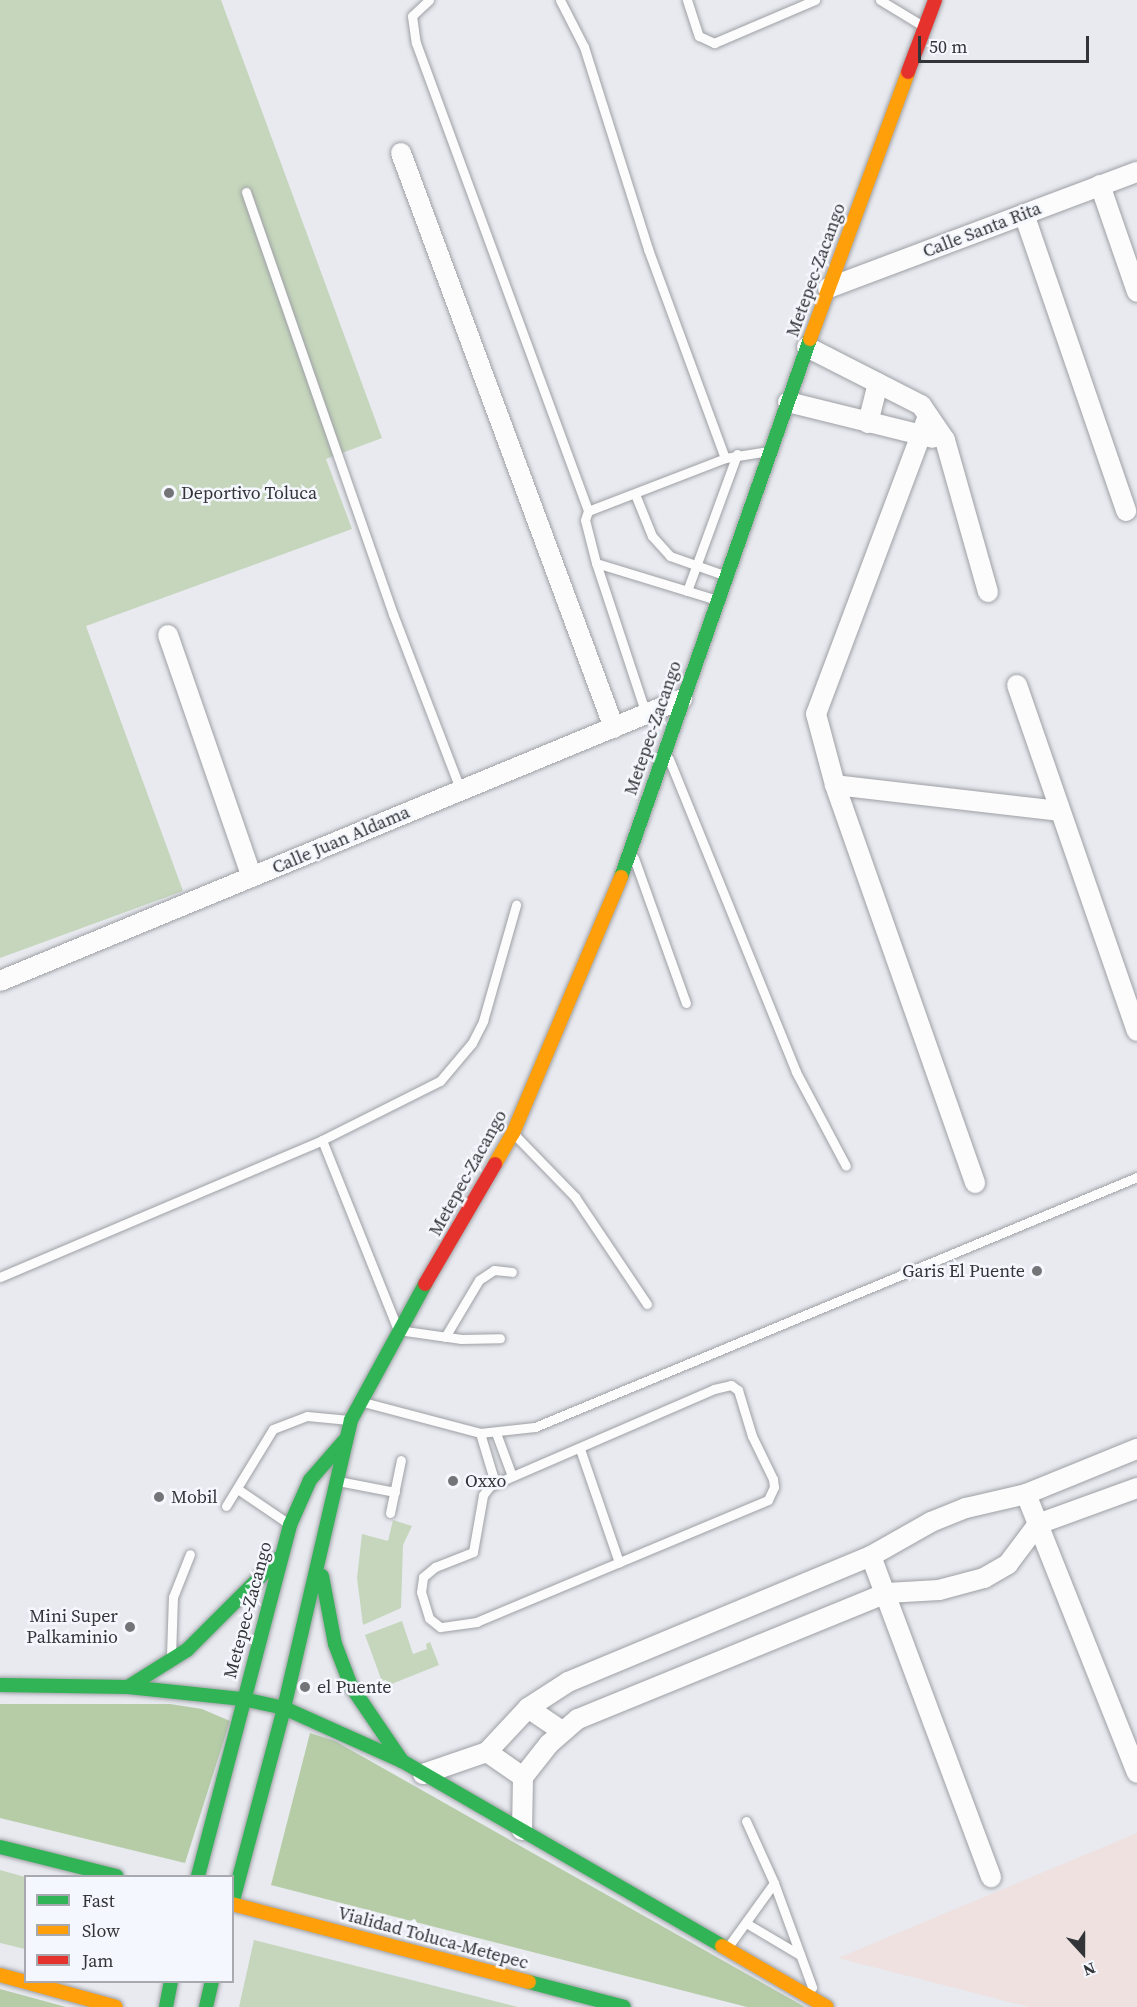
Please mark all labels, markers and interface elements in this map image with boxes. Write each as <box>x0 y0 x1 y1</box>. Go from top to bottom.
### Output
scale bar <box>921 24 1092 62</box>
text: 50 m <box>929 34 967 59</box>
street label: Calle Santa Rita <box>920 198 1044 262</box>
street label: Metepec-Zacango <box>782 200 850 340</box>
place label: Deportivo Toluca <box>181 482 318 504</box>
marker: Deportivo Toluca <box>162 486 176 500</box>
street label: Metepec-Zacango <box>620 658 686 798</box>
street label: Calle Juan Aldama <box>269 801 413 879</box>
street label: Metepec-Zacango <box>424 1106 512 1240</box>
place label: Garis El Puente <box>902 1260 1025 1282</box>
marker: Garis El Puente <box>1030 1264 1044 1278</box>
place label: Oxxo <box>465 1470 506 1492</box>
marker: Oxxo <box>446 1474 460 1488</box>
place label: Mobil <box>171 1486 218 1508</box>
marker: Mobil <box>152 1490 166 1504</box>
street label: Metepec-Zacango <box>219 1539 277 1681</box>
place label: Mini Super Palkaminio <box>26 1606 118 1648</box>
marker: Mini Super Palkaminio <box>123 1620 137 1634</box>
place label: el Puente <box>317 1676 392 1698</box>
marker: el Puente <box>298 1680 312 1694</box>
legend <box>24 1875 234 1983</box>
text: Fast <box>82 1888 115 1913</box>
street label: Vialidad Toluca-Metepec <box>335 1902 531 1974</box>
text: Slow <box>82 1918 120 1943</box>
north arrow <box>1053 1923 1113 1983</box>
text: Jam <box>82 1948 114 1973</box>
text: N <box>1080 1957 1099 1982</box>

